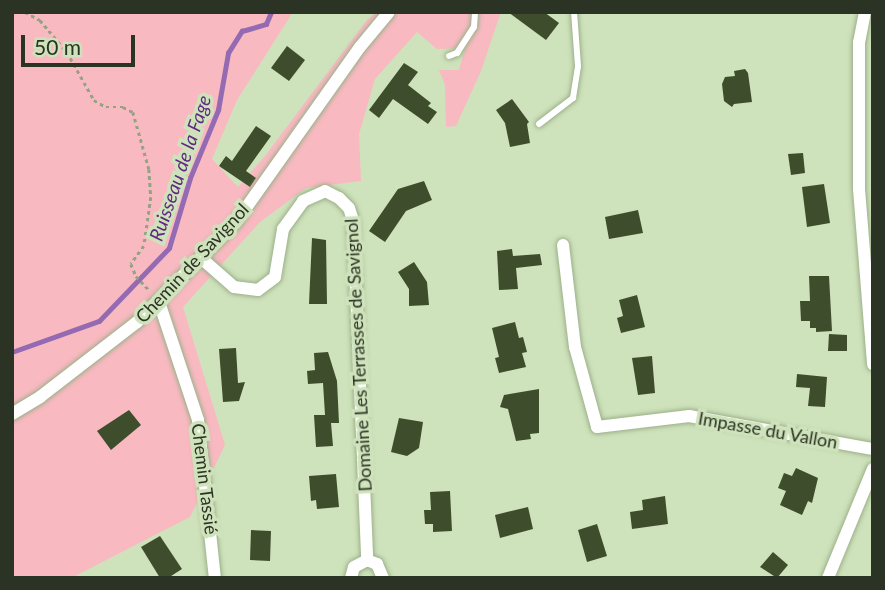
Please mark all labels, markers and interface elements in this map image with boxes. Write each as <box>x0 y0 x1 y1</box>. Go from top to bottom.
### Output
scale bar <box>24 21 138 65</box>
text: 50 m <box>34 34 81 59</box>
water label: Ruisseau de la Fage <box>144 92 216 244</box>
street label: Chemin de Savignol <box>131 199 253 327</box>
street label: Domaine Les Terrasses de Savignol <box>340 218 376 492</box>
street label: Impasse du Vallon <box>696 407 840 453</box>
street label: Chemin Tassié <box>187 422 223 536</box>

